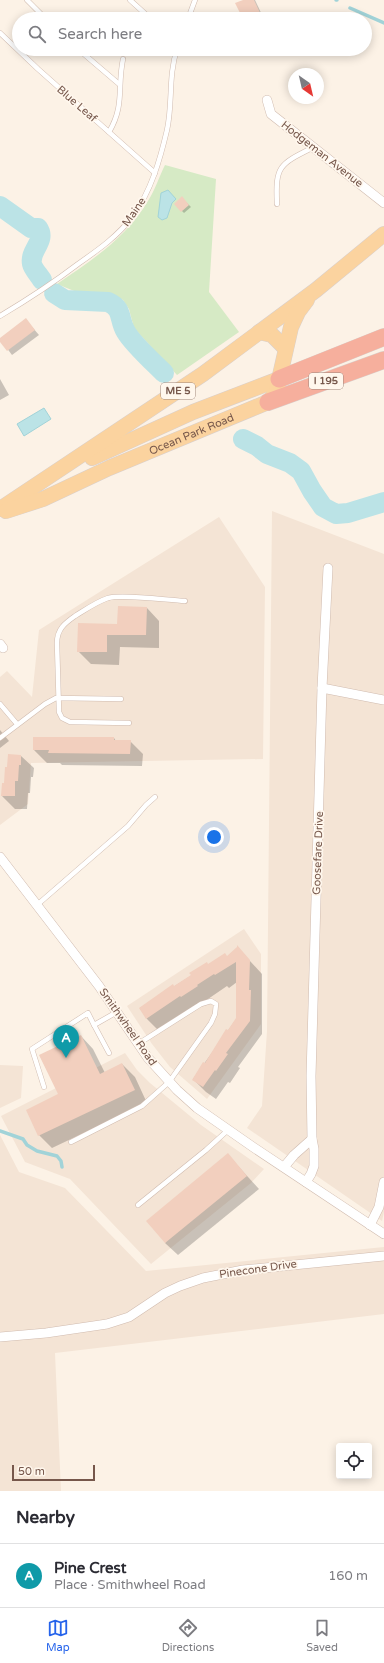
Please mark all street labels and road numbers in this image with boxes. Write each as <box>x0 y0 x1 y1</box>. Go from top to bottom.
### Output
street label: Blue Leaf <box>54 83 100 125</box>
street label: Hodgeman Avenue <box>279 118 365 190</box>
street label: Maine <box>119 195 149 229</box>
road number: I 195 <box>309 373 343 389</box>
road number: ME 5 <box>161 383 195 399</box>
street label: Ocean Park Road <box>147 410 236 457</box>
street label: Goosefare Drive <box>310 811 326 895</box>
street label: Smithwheel Road <box>96 986 160 1068</box>
street label: Pinecone Drive <box>218 1257 298 1281</box>

